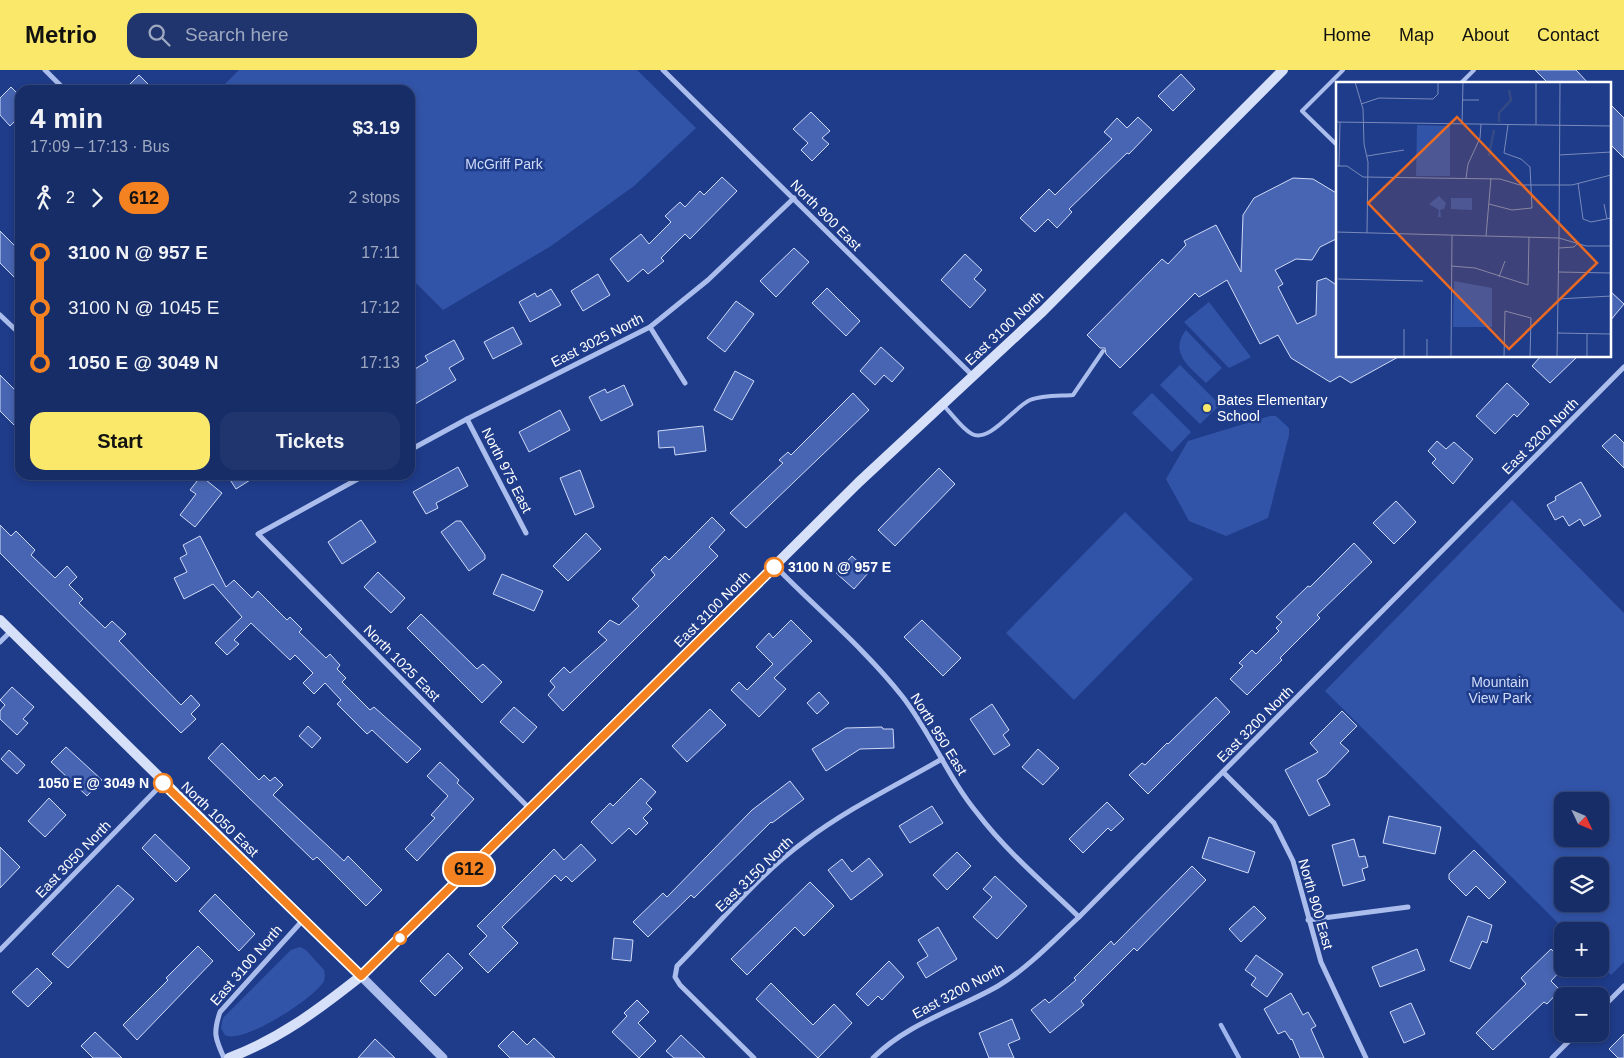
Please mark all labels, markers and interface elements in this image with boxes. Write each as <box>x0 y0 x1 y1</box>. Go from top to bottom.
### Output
search box <box>127 13 477 58</box>
text: Metrio <box>25 21 97 48</box>
icon: search <box>145 21 173 49</box>
text: Search here <box>185 24 289 45</box>
text: Home <box>1323 25 1371 45</box>
text: Map <box>1399 25 1434 45</box>
text: About <box>1462 25 1509 45</box>
text: Contact <box>1537 25 1599 45</box>
inset map <box>1336 82 1612 358</box>
text: 4 min <box>30 103 103 134</box>
text: $3.19 <box>352 117 400 138</box>
text: 17:09 – 17:13 · Bus <box>30 138 170 155</box>
park label: McGriff Park <box>465 156 544 172</box>
street label: North 900 East <box>787 176 865 254</box>
icon: walk <box>30 184 58 212</box>
icon: forward <box>83 184 111 212</box>
text: 612 <box>129 188 159 208</box>
text: 2 <box>66 189 75 206</box>
text: 2 stops <box>348 189 400 206</box>
text: 3100 N @ 957 E <box>68 242 208 263</box>
text: 17:11 <box>361 244 400 261</box>
street label: East 3100 North <box>962 288 1046 368</box>
text: 3100 N @ 1045 E <box>68 297 219 318</box>
text: 17:12 <box>360 299 400 316</box>
street label: East 3025 North <box>548 310 646 370</box>
text: 1050 E @ 3049 N <box>68 352 219 373</box>
text: 17:13 <box>360 354 400 371</box>
place label: Bates Elementary School <box>1217 392 1328 424</box>
street label: East 3200 North <box>1499 395 1581 477</box>
marker: Bates Elementary School <box>1201 402 1213 414</box>
button: Start <box>30 412 210 470</box>
button: Tickets <box>220 412 400 470</box>
street label: North 975 East <box>479 425 535 515</box>
marker: 3100 N @ 957 E <box>764 557 784 577</box>
place label: 3100 N @ 957 E <box>788 559 891 575</box>
street label: East 3100 North <box>671 568 753 650</box>
street label: North 1025 East <box>361 622 444 705</box>
park label: Mountain View Park <box>1469 674 1532 706</box>
street label: East 3200 North <box>1214 683 1296 765</box>
street label: North 950 East <box>907 690 971 778</box>
marker: 1050 E @ 3049 N <box>153 773 173 793</box>
place label: 1050 E @ 3049 N <box>38 775 149 791</box>
street label: North 1050 East <box>178 778 262 860</box>
north arrow <box>1554 792 1609 848</box>
map controls <box>1554 792 1609 1042</box>
street label: East 3050 North <box>32 817 114 901</box>
street label: East 3150 North <box>712 833 796 915</box>
line badge: 612 <box>440 853 498 885</box>
street label: North 900 East <box>1295 857 1337 951</box>
button: layers <box>1554 857 1609 912</box>
text: 612 <box>454 859 484 879</box>
street label: East 3100 North <box>207 922 285 1008</box>
button: + <box>1554 922 1609 977</box>
unlabelled marker <box>393 931 407 945</box>
street label: East 3200 North <box>910 960 1006 1022</box>
button: − <box>1554 987 1609 1042</box>

